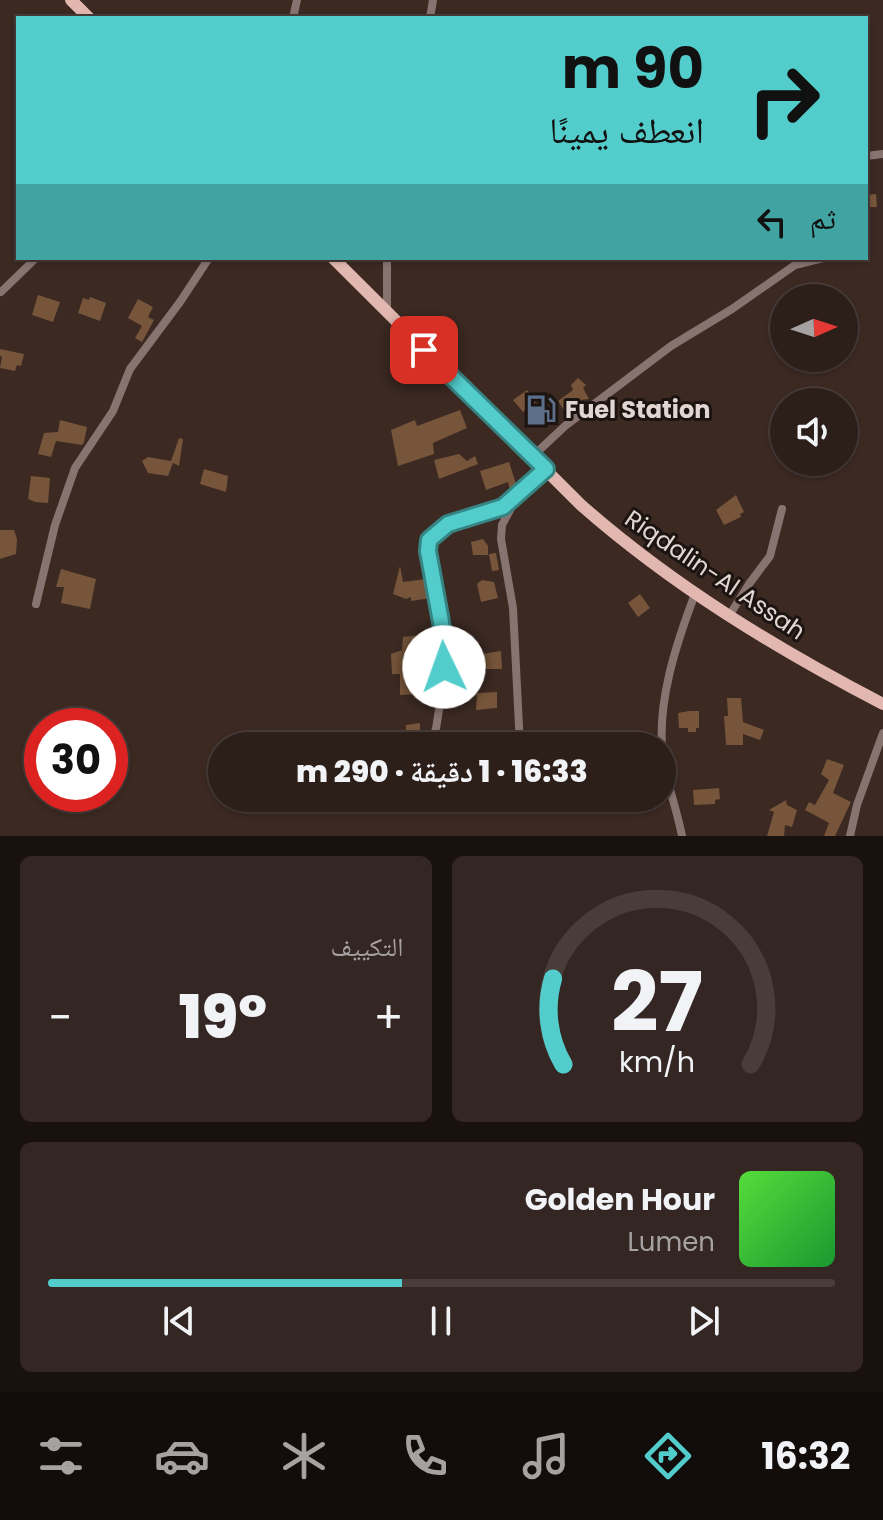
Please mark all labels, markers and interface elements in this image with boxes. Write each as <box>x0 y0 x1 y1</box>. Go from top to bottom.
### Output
text: 90 m <box>562 29 704 108</box>
icon: right <box>732 48 836 152</box>
text: انعطف يمينًا <box>549 105 704 156</box>
text: ثم <box>810 197 836 240</box>
icon: left <box>750 200 794 244</box>
north arrow <box>770 284 858 372</box>
map controls <box>770 284 858 476</box>
pin <box>390 316 458 384</box>
icon: arrive <box>402 328 446 372</box>
button: sound <box>770 388 858 476</box>
fuel station icon: Fuel Station <box>524 393 558 427</box>
place label: Fuel Station <box>565 393 710 426</box>
street label: Riqdalin-Al Assah <box>619 502 812 647</box>
position arrow <box>402 625 486 709</box>
speed limit sign: 30 <box>24 708 128 812</box>
text: 16:33 · 1 دقيقة · 290 m <box>296 750 588 793</box>
text: التكييف <box>331 929 404 965</box>
text: 27 <box>611 944 703 1060</box>
text: 19° <box>179 975 267 1059</box>
text: − <box>48 987 72 1048</box>
text: + <box>373 987 403 1048</box>
text: km/h <box>619 1042 695 1082</box>
text: Golden Hour <box>525 1178 715 1221</box>
text: Lumen <box>628 1224 715 1260</box>
icon: previous <box>157 1299 201 1343</box>
icon: pause <box>419 1299 463 1343</box>
icon: next <box>682 1299 726 1343</box>
icon: filters <box>33 1428 89 1484</box>
icon: car <box>154 1428 210 1484</box>
icon: climate <box>276 1428 332 1484</box>
icon: phone <box>397 1428 453 1484</box>
icon: music <box>518 1428 574 1484</box>
icon: directions <box>640 1428 696 1484</box>
text: 16:32 <box>761 1431 850 1482</box>

